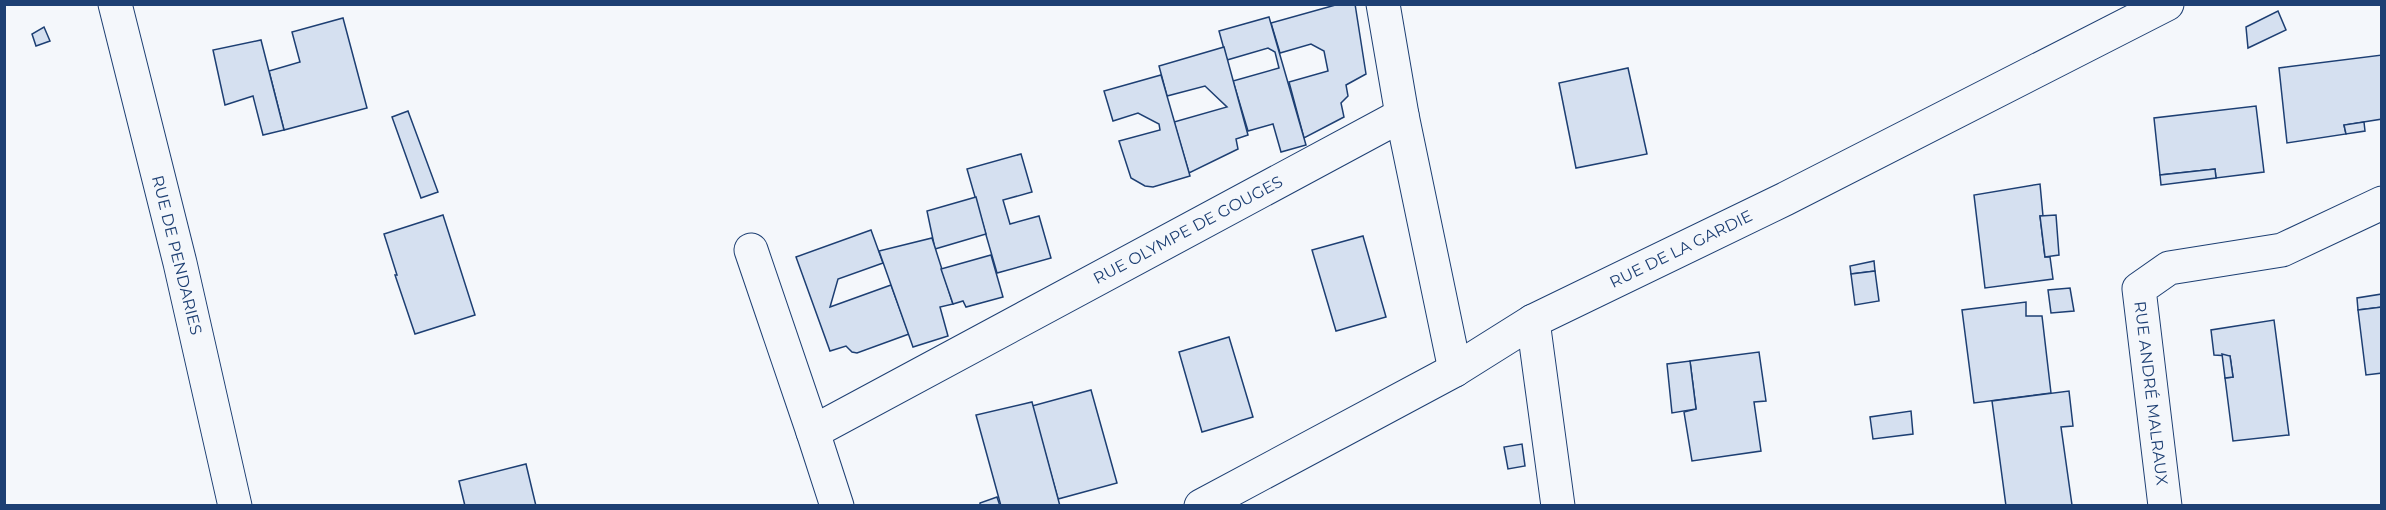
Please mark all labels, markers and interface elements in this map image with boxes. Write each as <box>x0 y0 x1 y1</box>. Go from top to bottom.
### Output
street label: RUE OLYMPE DE GOUGES <box>1090 172 1286 288</box>
street label: RUE DE PENDARIES <box>148 173 206 337</box>
street label: RUE DE LA GARDIE <box>1607 206 1755 292</box>
street label: RUE ANDRÉ MALRAUX <box>2130 300 2172 487</box>

